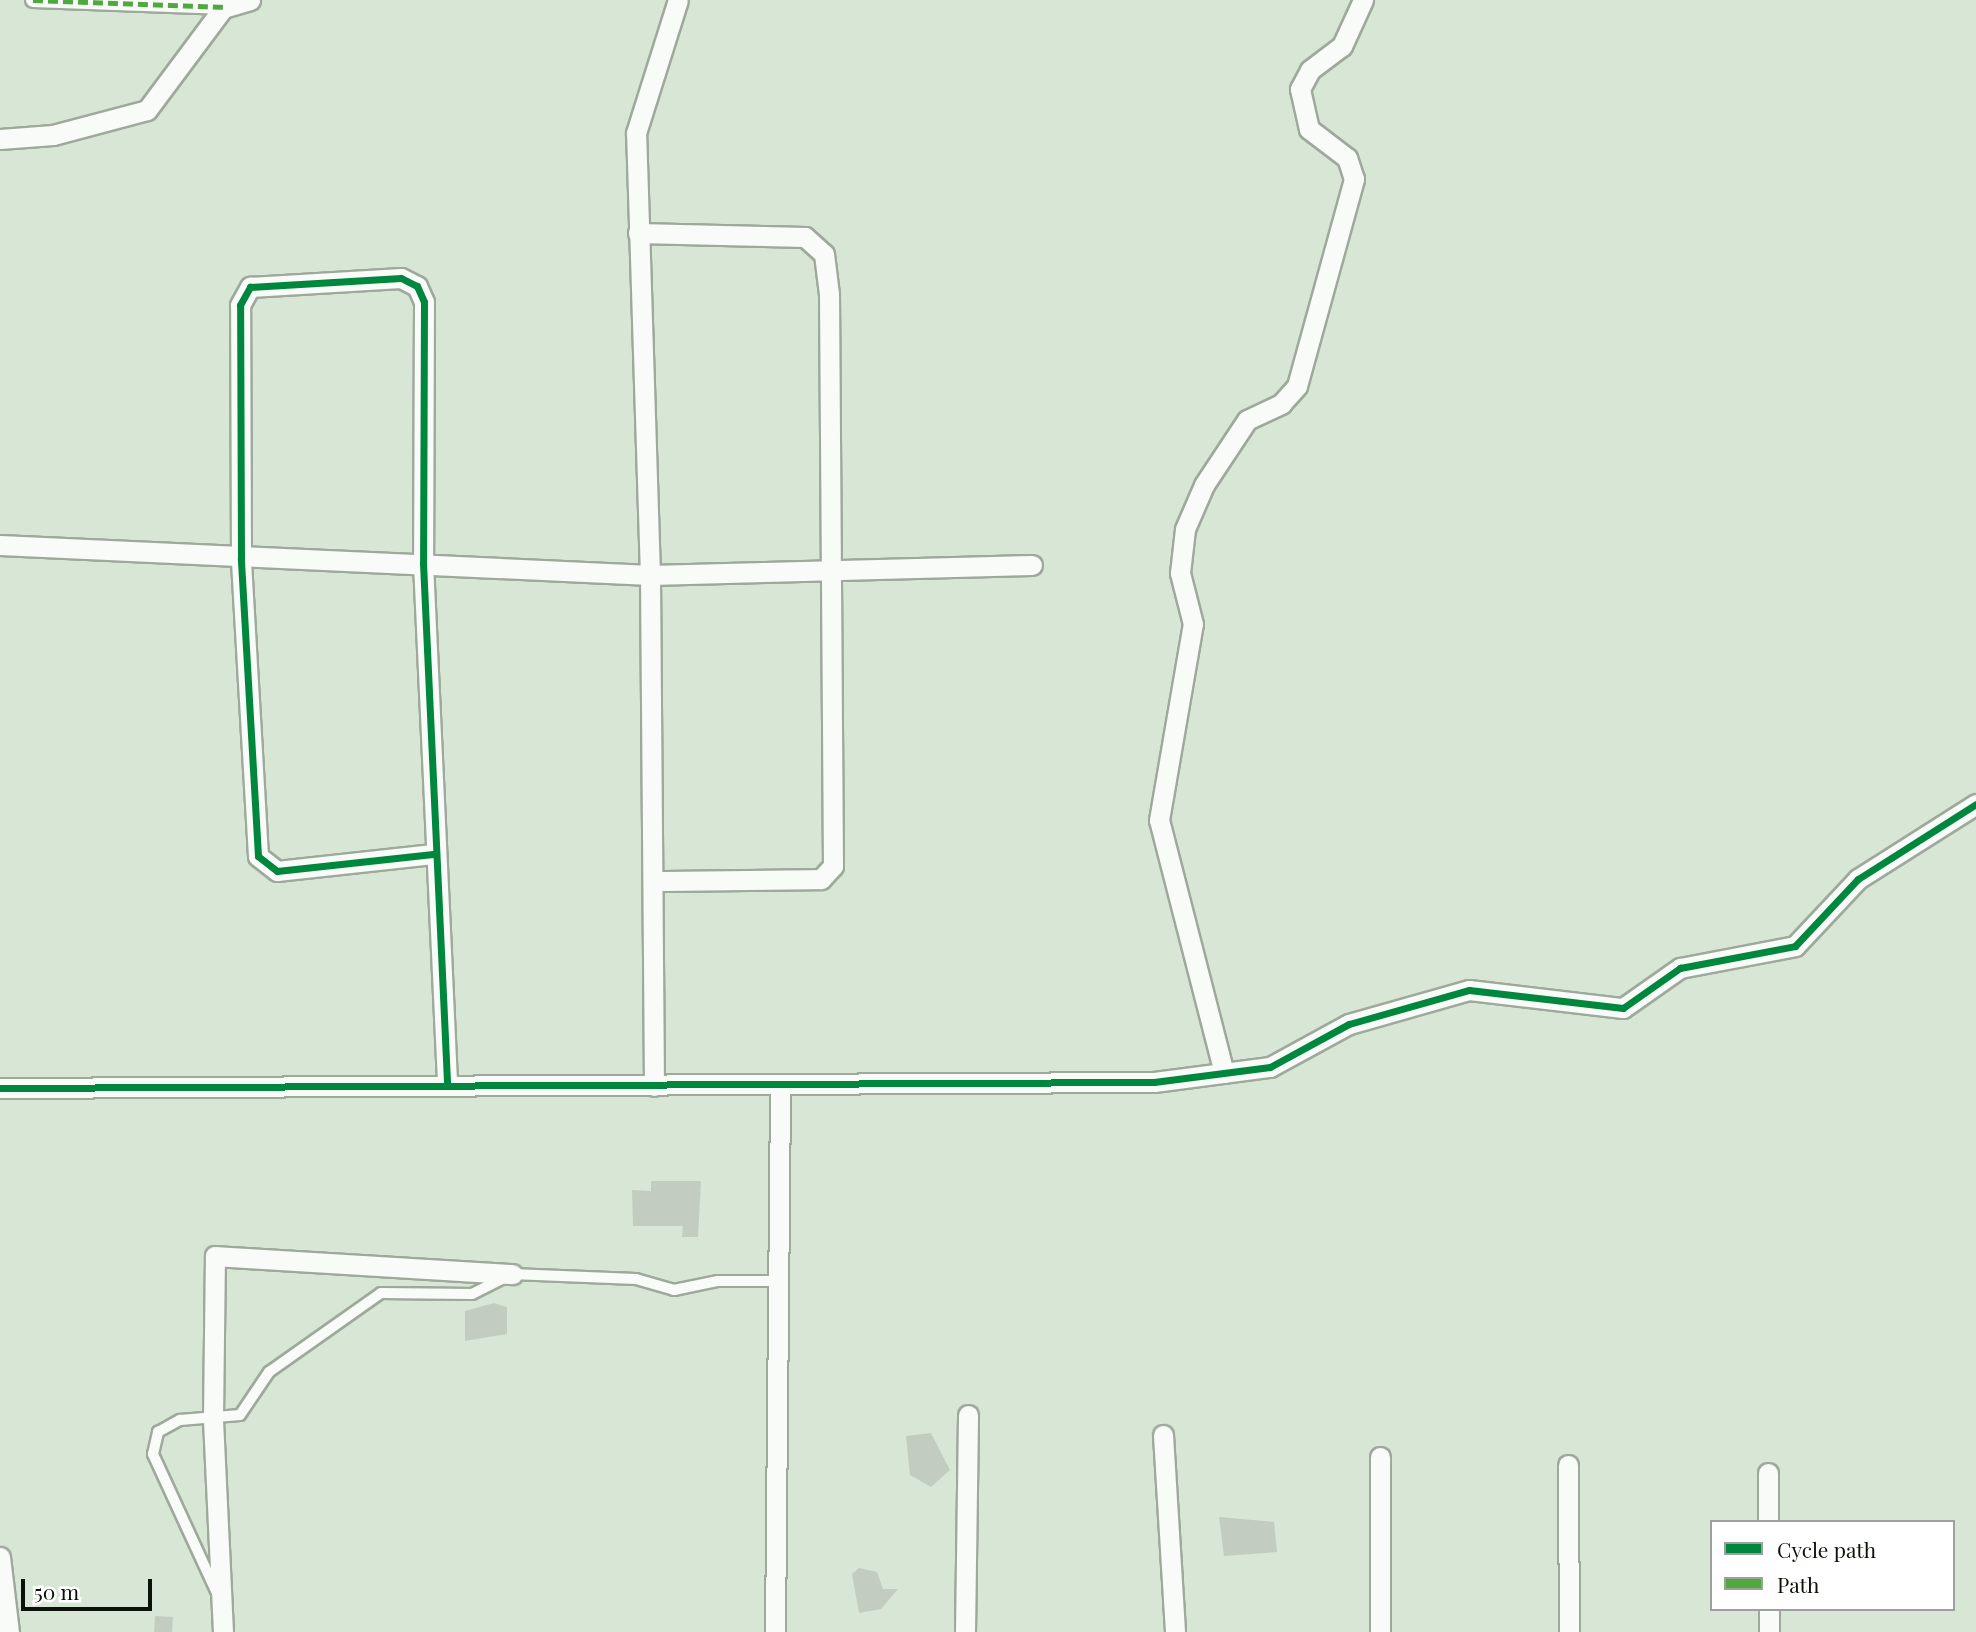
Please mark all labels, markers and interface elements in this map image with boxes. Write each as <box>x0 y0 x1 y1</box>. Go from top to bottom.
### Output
legend <box>1710 1520 1955 1611</box>
text: Cycle path <box>1777 1535 1876 1563</box>
scale bar <box>24 1566 156 1610</box>
text: Path <box>1777 1570 1819 1598</box>
text: 50 m <box>34 1577 79 1605</box>

